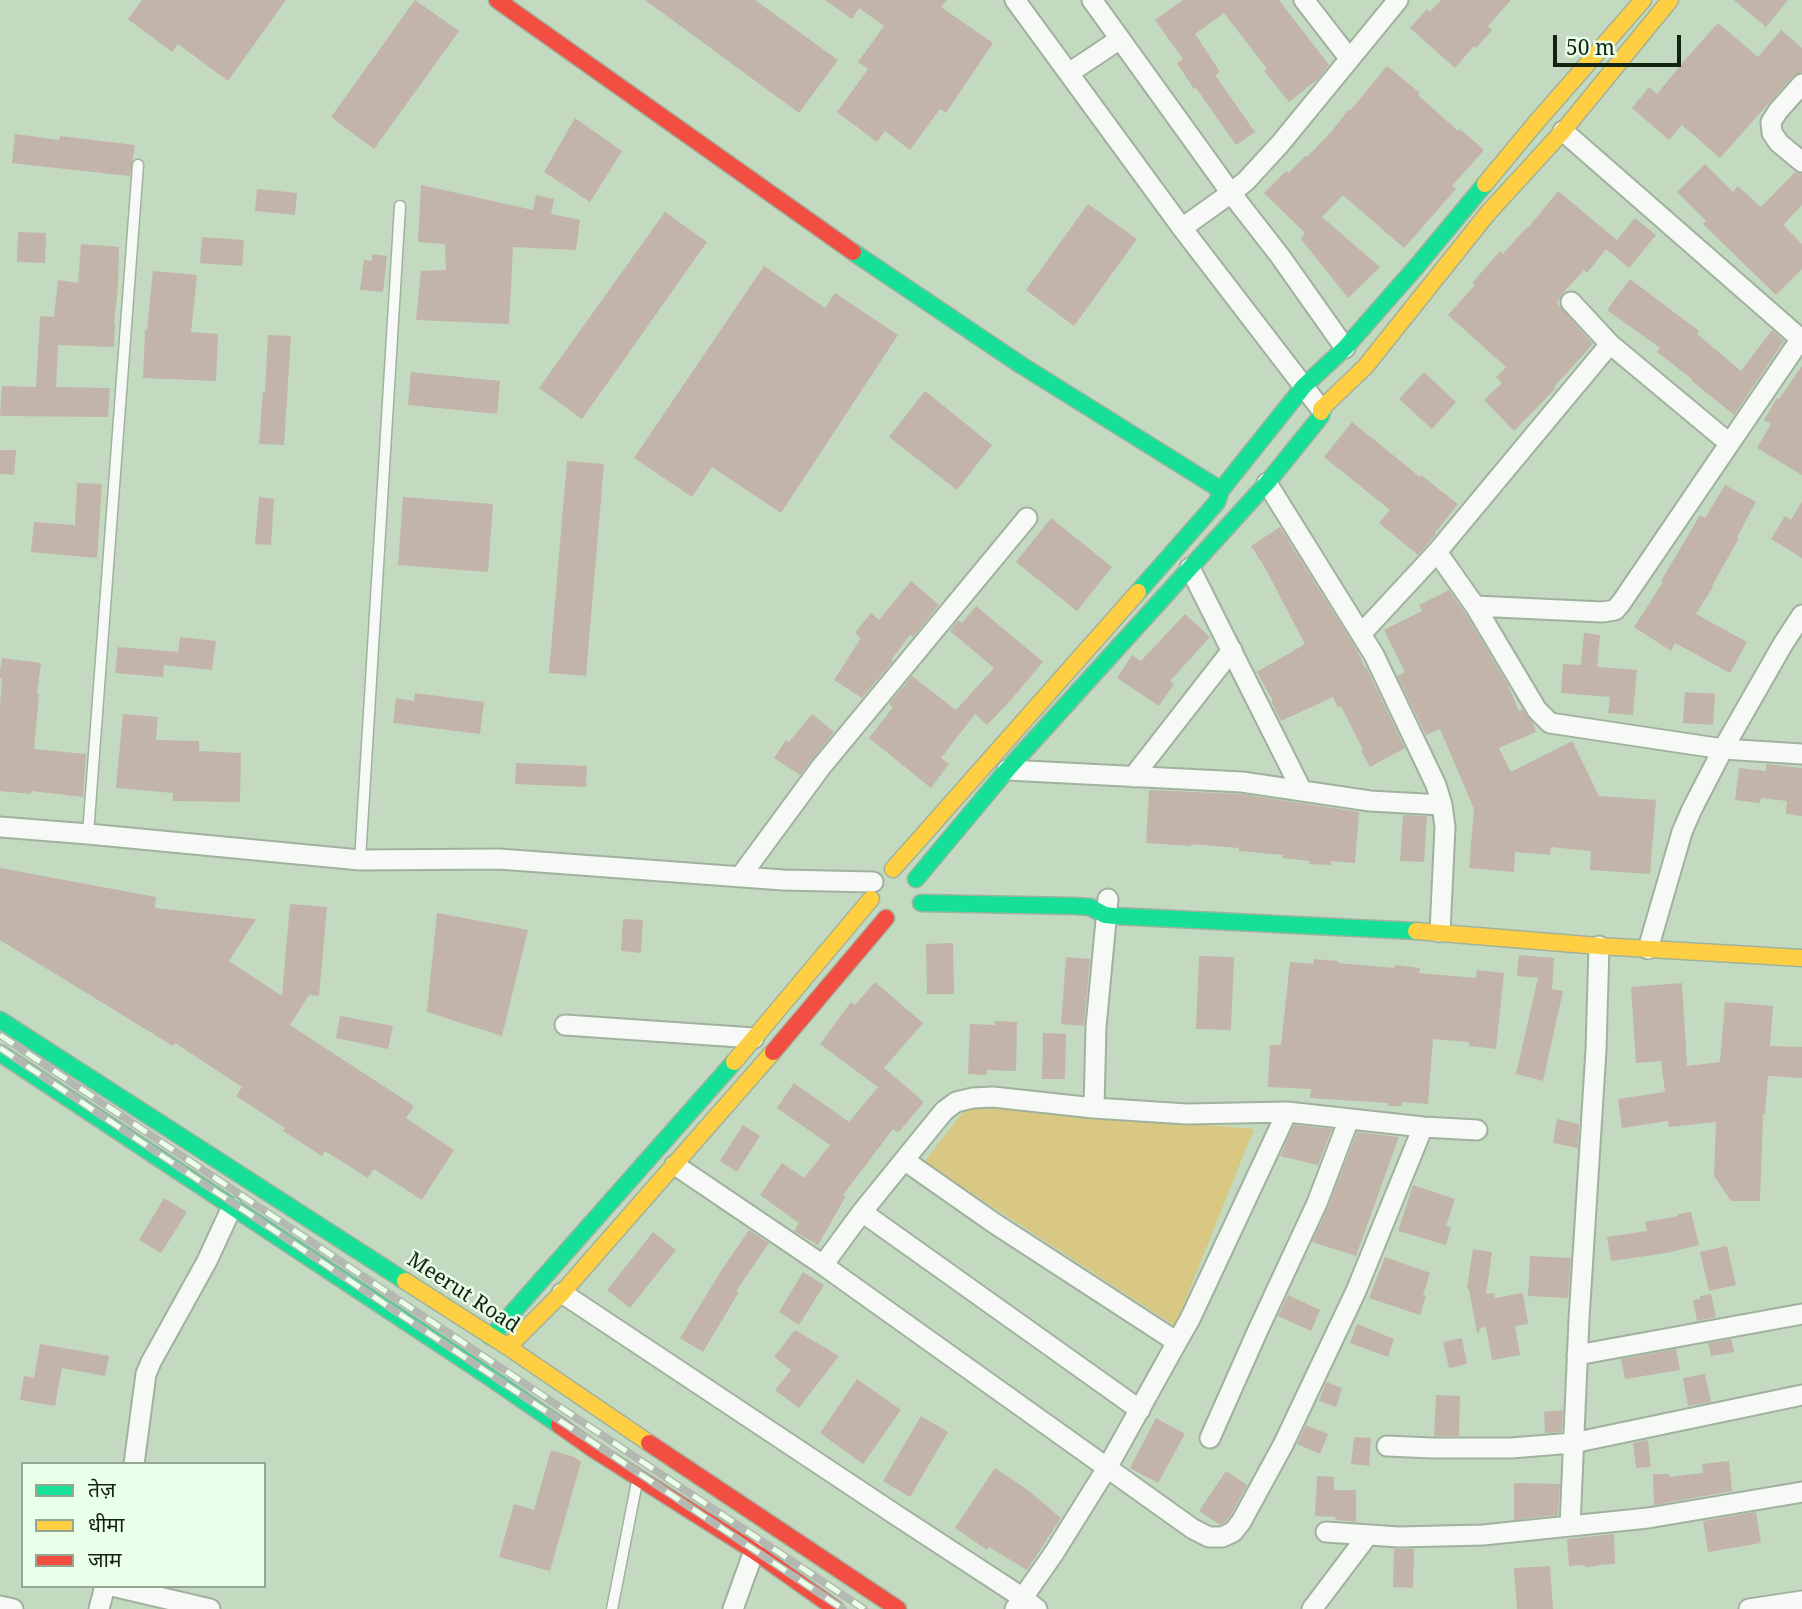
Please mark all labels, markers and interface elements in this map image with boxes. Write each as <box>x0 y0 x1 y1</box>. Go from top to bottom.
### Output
scale bar <box>1557 21 1685 65</box>
text: 50 m <box>1566 33 1615 61</box>
street label: Meerut Road <box>402 1247 524 1339</box>
legend <box>21 1462 266 1588</box>
text: तेज़ <box>88 1475 116 1503</box>
text: धीमा <box>88 1510 124 1538</box>
text: जाम <box>88 1545 122 1573</box>

